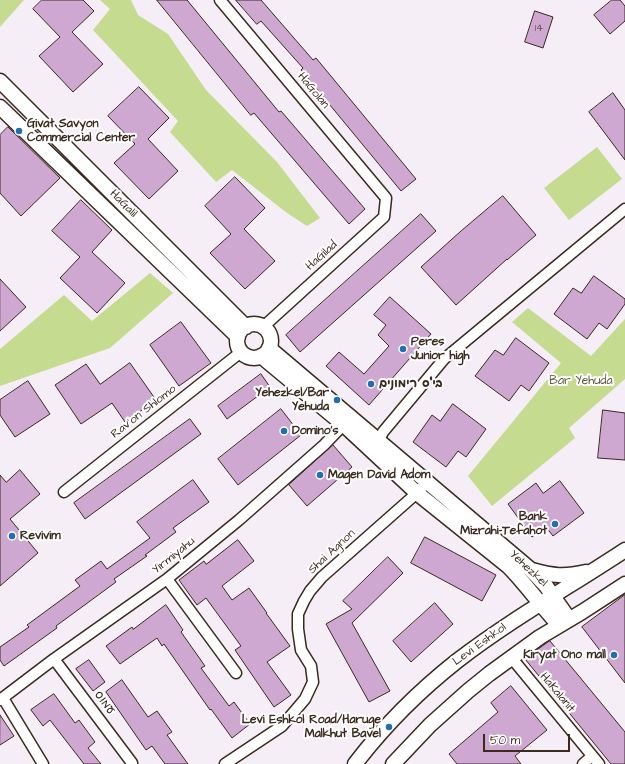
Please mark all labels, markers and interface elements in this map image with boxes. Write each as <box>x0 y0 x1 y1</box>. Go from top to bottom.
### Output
house number: 14 <box>535 23 543 35</box>
street label: HaGolan <box>294 70 332 112</box>
place label: Givat Savyon Commercial Center <box>27 117 135 145</box>
marker: Givat Savyon Commercial Center <box>14 126 24 136</box>
street label: HaGalil <box>106 187 140 221</box>
street label: HaGilad <box>303 238 341 274</box>
place label: Peres Junior high <box>411 335 469 363</box>
marker: Peres Junior high <box>398 344 408 354</box>
park label: Bar Yehuda <box>549 374 613 388</box>
place label: בי"ס רימונים <box>379 377 443 391</box>
marker: בי"ס רימונים <box>366 379 376 389</box>
street label: Rav'on Shlomo <box>109 382 179 442</box>
place label: Yehezkel/Bar Yehuda <box>255 386 329 414</box>
marker: Yehezkel/Bar Yehuda <box>332 395 342 405</box>
place label: Domino's <box>292 424 338 438</box>
marker: Domino's <box>279 426 289 436</box>
place label: Magen David Adom <box>328 468 430 482</box>
marker: Magen David Adom <box>315 470 325 480</box>
place label: Bank Mizrahi-Tefahot <box>460 510 547 538</box>
marker: Bank Mizrahi-Tefahot <box>550 519 560 529</box>
street label: Shai Agnon <box>306 527 358 577</box>
place label: Revivim <box>20 529 60 543</box>
marker: Revivim <box>7 531 17 541</box>
street label: Yirmiyahu <box>150 534 198 578</box>
street label: Yehezkel <box>506 548 550 590</box>
street label: Levi Eshkol <box>450 621 510 669</box>
place label: Kiryat Ono mall <box>523 648 606 662</box>
marker: Kiryat Ono mall <box>609 650 619 660</box>
street label: HaKalanit <box>536 670 578 716</box>
street label: עמוס <box>90 688 118 718</box>
place label: Levi Eshkol Road/Haruge Malkhut Bavel <box>242 713 381 741</box>
marker: Levi Eshkol Road/Haruge Malkhut Bavel <box>384 722 394 732</box>
scale bar <box>485 726 572 752</box>
text: 50 m <box>490 732 520 749</box>

